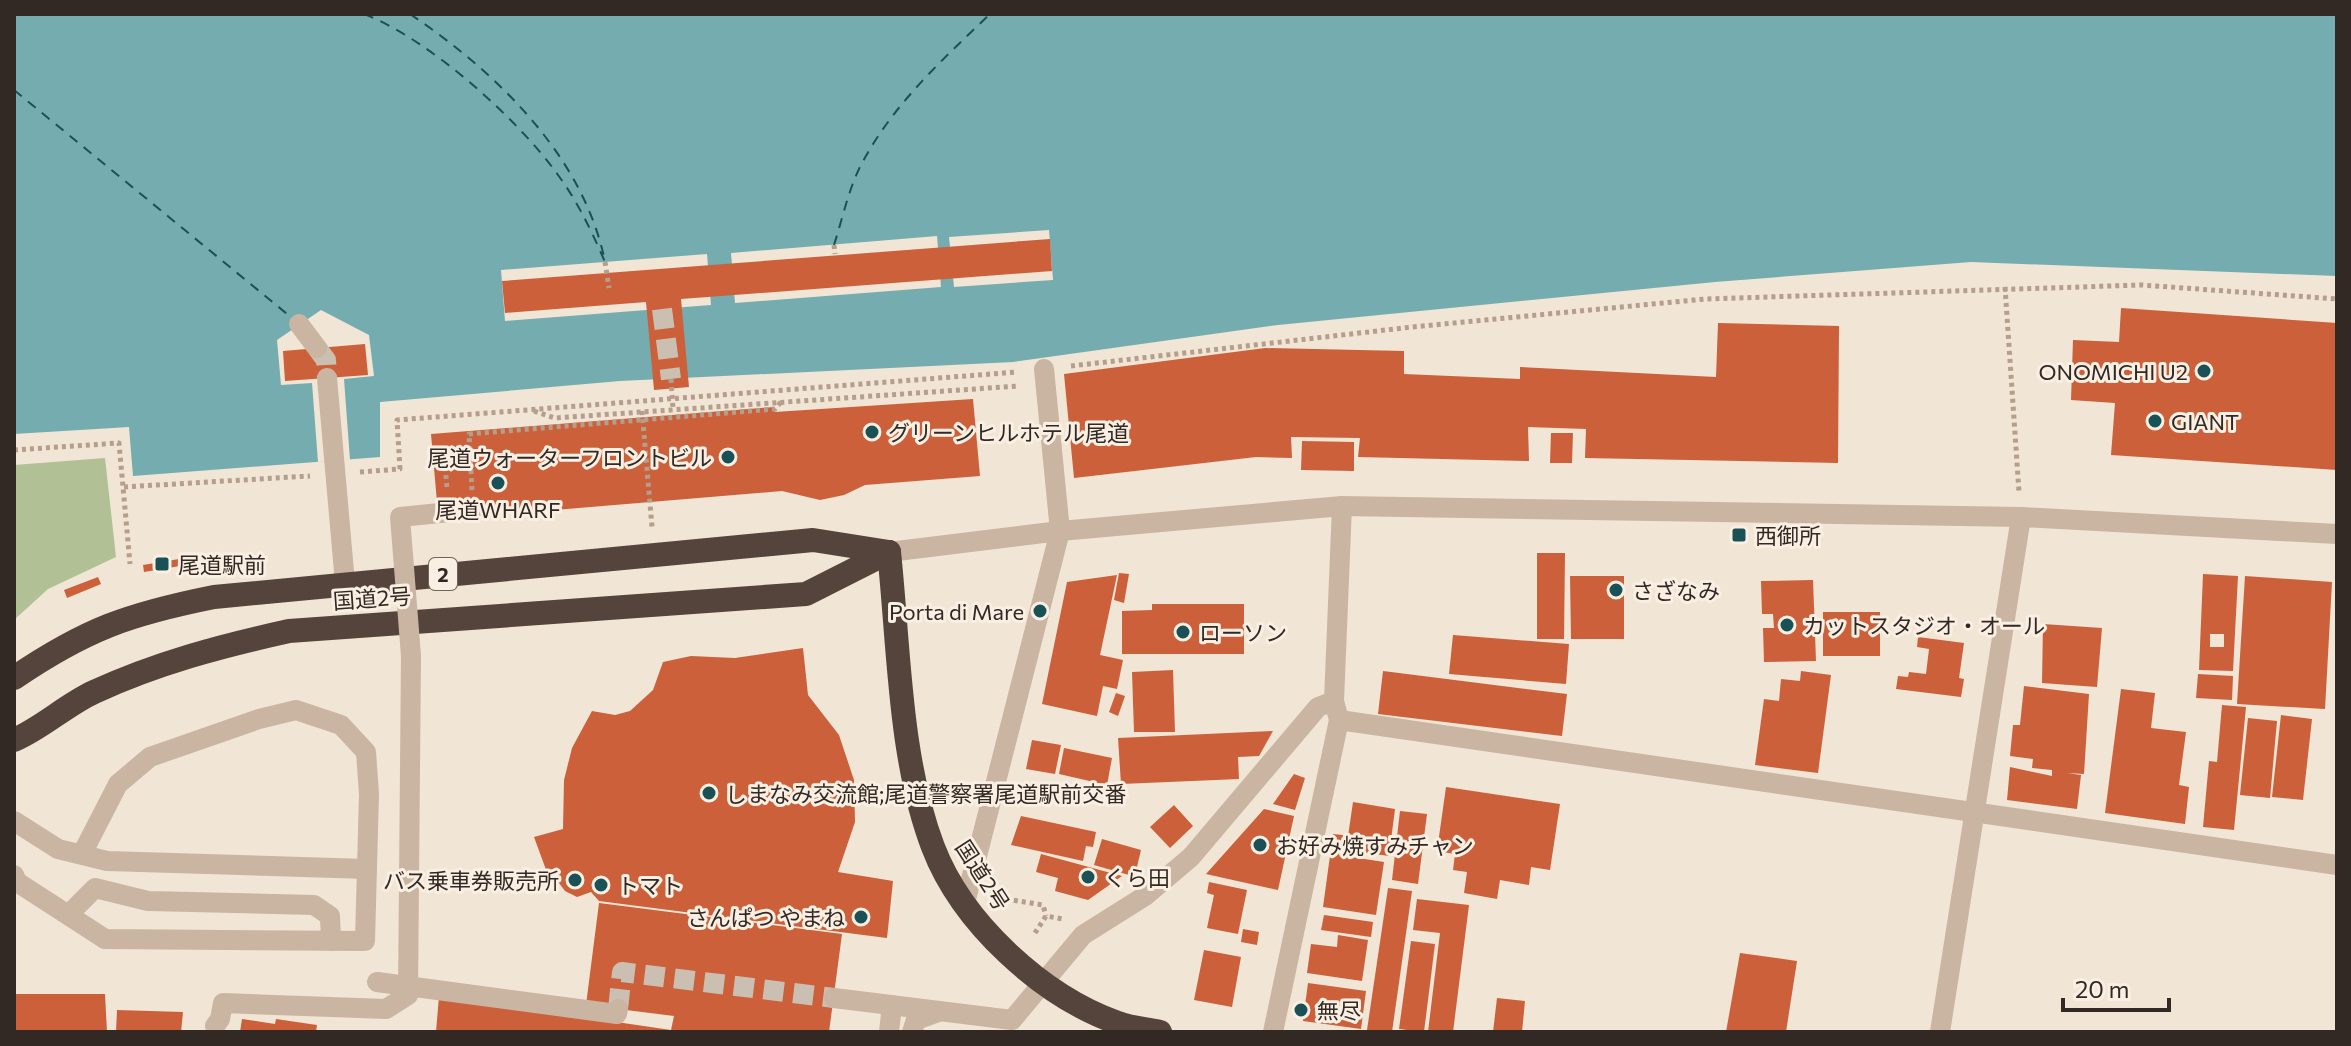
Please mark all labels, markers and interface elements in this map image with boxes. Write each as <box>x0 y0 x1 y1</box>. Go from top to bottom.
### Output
place label: ONOMICHI U2 <box>2038 358 2188 385</box>
marker: ONOMICHI U2 <box>2195 362 2213 380</box>
place label: GIANT <box>2171 408 2239 435</box>
marker: GIANT <box>2146 412 2164 430</box>
place label: グリーンヒルホテル尾道 <box>888 419 1129 446</box>
marker: グリーンヒルホテル尾道 <box>863 423 881 441</box>
place label: 尾道ウォーターフロントビル <box>427 444 712 471</box>
marker: 尾道ウォーターフロントビル <box>719 448 737 466</box>
marker: 尾道WHARF <box>489 474 507 492</box>
place label: 尾道WHARF <box>435 496 561 523</box>
place label: 西御所 <box>1755 522 1821 549</box>
marker: 西御所 <box>1730 526 1748 544</box>
place label: 尾道駅前 <box>178 551 266 578</box>
marker: 尾道駅前 <box>153 555 171 573</box>
road number: 2 <box>429 558 457 590</box>
place label: さざなみ <box>1632 577 1720 604</box>
marker: さざなみ <box>1607 581 1625 599</box>
street label: 国道2号 <box>332 582 412 614</box>
place label: Porta di Mare <box>889 598 1024 625</box>
marker: Porta di Mare <box>1031 602 1049 620</box>
place label: カットスタジオ・オール <box>1803 612 2045 639</box>
marker: カットスタジオ・オール <box>1778 616 1796 634</box>
place label: ローソン <box>1199 619 1287 646</box>
marker: ローソン <box>1174 623 1192 641</box>
place label: しまなみ交流館;尾道警察署尾道駅前交番 <box>725 780 1126 807</box>
marker: しまなみ交流館;尾道警察署尾道駅前交番 <box>700 784 718 802</box>
place label: お好み焼すみチャン <box>1276 832 1474 859</box>
street label: 国道2号 <box>950 835 1016 915</box>
marker: お好み焼すみチャン <box>1251 836 1269 854</box>
place label: くら田 <box>1104 864 1170 891</box>
place label: バス乗車券販売所 <box>383 867 559 894</box>
marker: くら田 <box>1079 868 1097 886</box>
marker: バス乗車券販売所 <box>566 871 584 889</box>
place label: トマト <box>617 872 683 899</box>
marker: トマト <box>592 876 610 894</box>
place label: さんぱつ やまね <box>687 904 845 931</box>
marker: さんぱつ やまね <box>852 908 870 926</box>
scale bar <box>2063 962 2169 1012</box>
text: 20 m <box>2075 974 2129 1003</box>
place label: 無尽 <box>1317 997 1361 1024</box>
marker: 無尽 <box>1292 1001 1310 1019</box>

